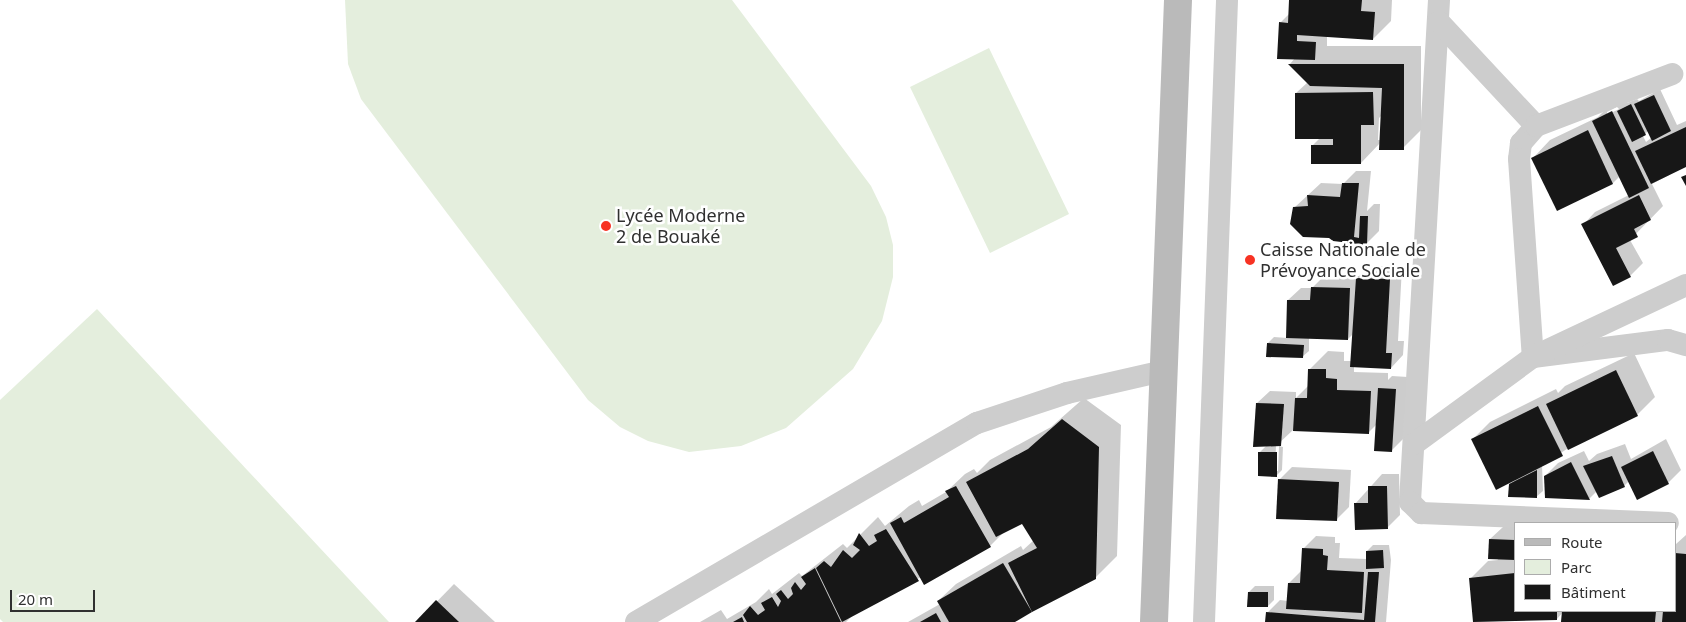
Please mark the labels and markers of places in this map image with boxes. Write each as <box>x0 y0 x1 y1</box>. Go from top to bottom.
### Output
place label: Lycée Moderne 2 de Bouaké <box>616 205 745 248</box>
marker: Lycée Moderne 2 de Bouaké <box>600 220 612 232</box>
place label: Caisse Nationale de Prévoyance Sociale <box>1260 239 1426 282</box>
marker: Caisse Nationale de Prévoyance Sociale <box>1244 254 1256 266</box>

